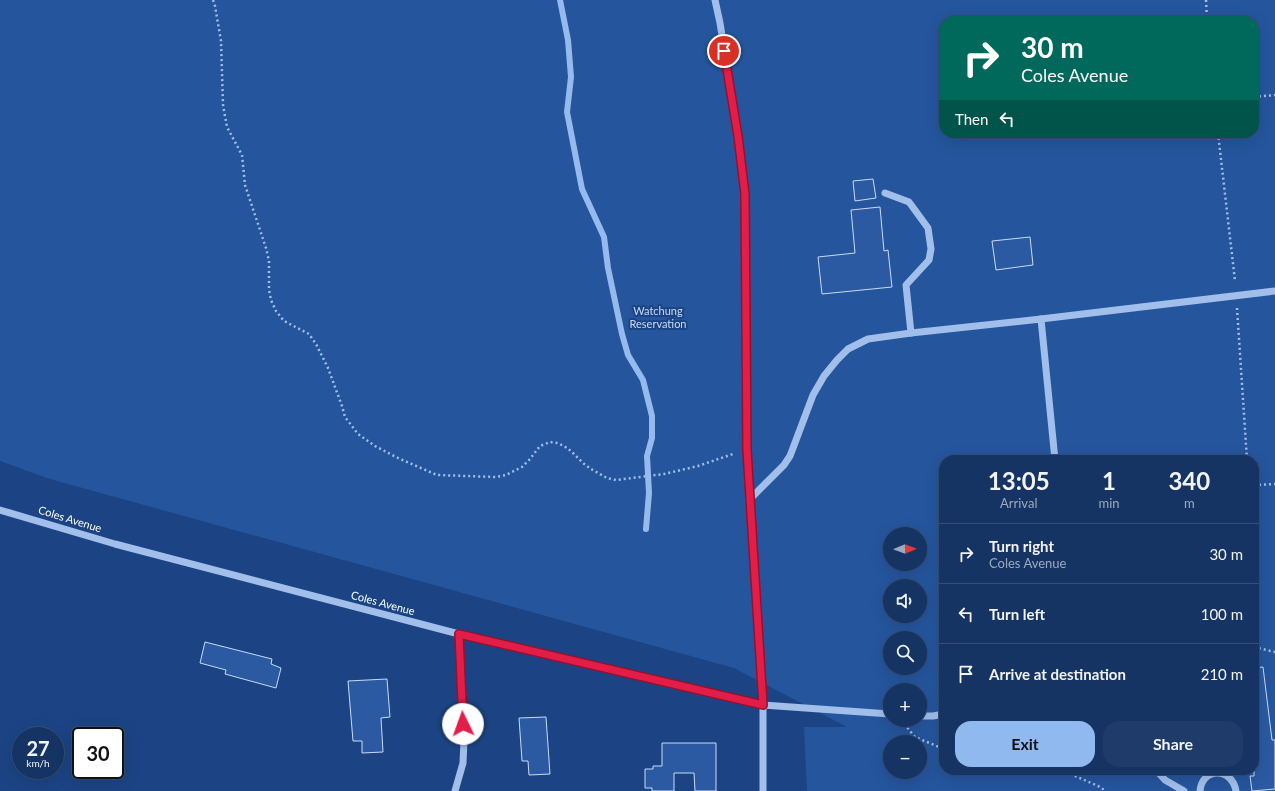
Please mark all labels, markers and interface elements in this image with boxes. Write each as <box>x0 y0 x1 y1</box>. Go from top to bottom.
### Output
text: 30 m <box>1021 30 1084 64</box>
icon: right <box>955 32 1007 84</box>
pin <box>707 34 741 68</box>
icon: arrive <box>713 40 735 62</box>
text: Coles Avenue <box>1021 64 1128 86</box>
icon: left <box>996 108 1018 130</box>
text: Then <box>955 110 988 128</box>
park label: Watchung Reservation <box>629 304 687 330</box>
text: 13:05 <box>988 466 1050 495</box>
text: 1 <box>1102 466 1116 495</box>
text: 340 <box>1168 466 1210 495</box>
text: Arrival <box>1000 495 1037 511</box>
text: min <box>1099 495 1120 511</box>
text: m <box>1184 495 1195 511</box>
street label: Coles Avenue <box>37 503 104 534</box>
north arrow <box>883 527 927 571</box>
map controls <box>883 527 927 779</box>
text: Turn right <box>989 537 1054 555</box>
icon: right <box>955 543 977 565</box>
text: 30 m <box>1209 545 1243 563</box>
text: Coles Avenue <box>989 555 1066 571</box>
button: sound <box>883 579 927 623</box>
street label: Coles Avenue <box>350 588 417 617</box>
icon: left <box>955 603 977 625</box>
text: Turn left <box>989 605 1045 623</box>
text: 100 m <box>1201 605 1243 623</box>
button: search <box>883 631 927 675</box>
icon: arrive <box>955 663 977 685</box>
text: Arrive at destination <box>989 665 1126 683</box>
text: 210 m <box>1201 665 1243 683</box>
button: + <box>883 683 927 727</box>
position arrow <box>442 703 484 745</box>
button: Exit <box>955 721 1095 767</box>
button: Share <box>1103 721 1243 767</box>
speed limit sign: 30 <box>72 727 124 779</box>
button: − <box>883 735 927 779</box>
text: 27 <box>26 736 50 760</box>
text: km/h <box>26 757 50 769</box>

